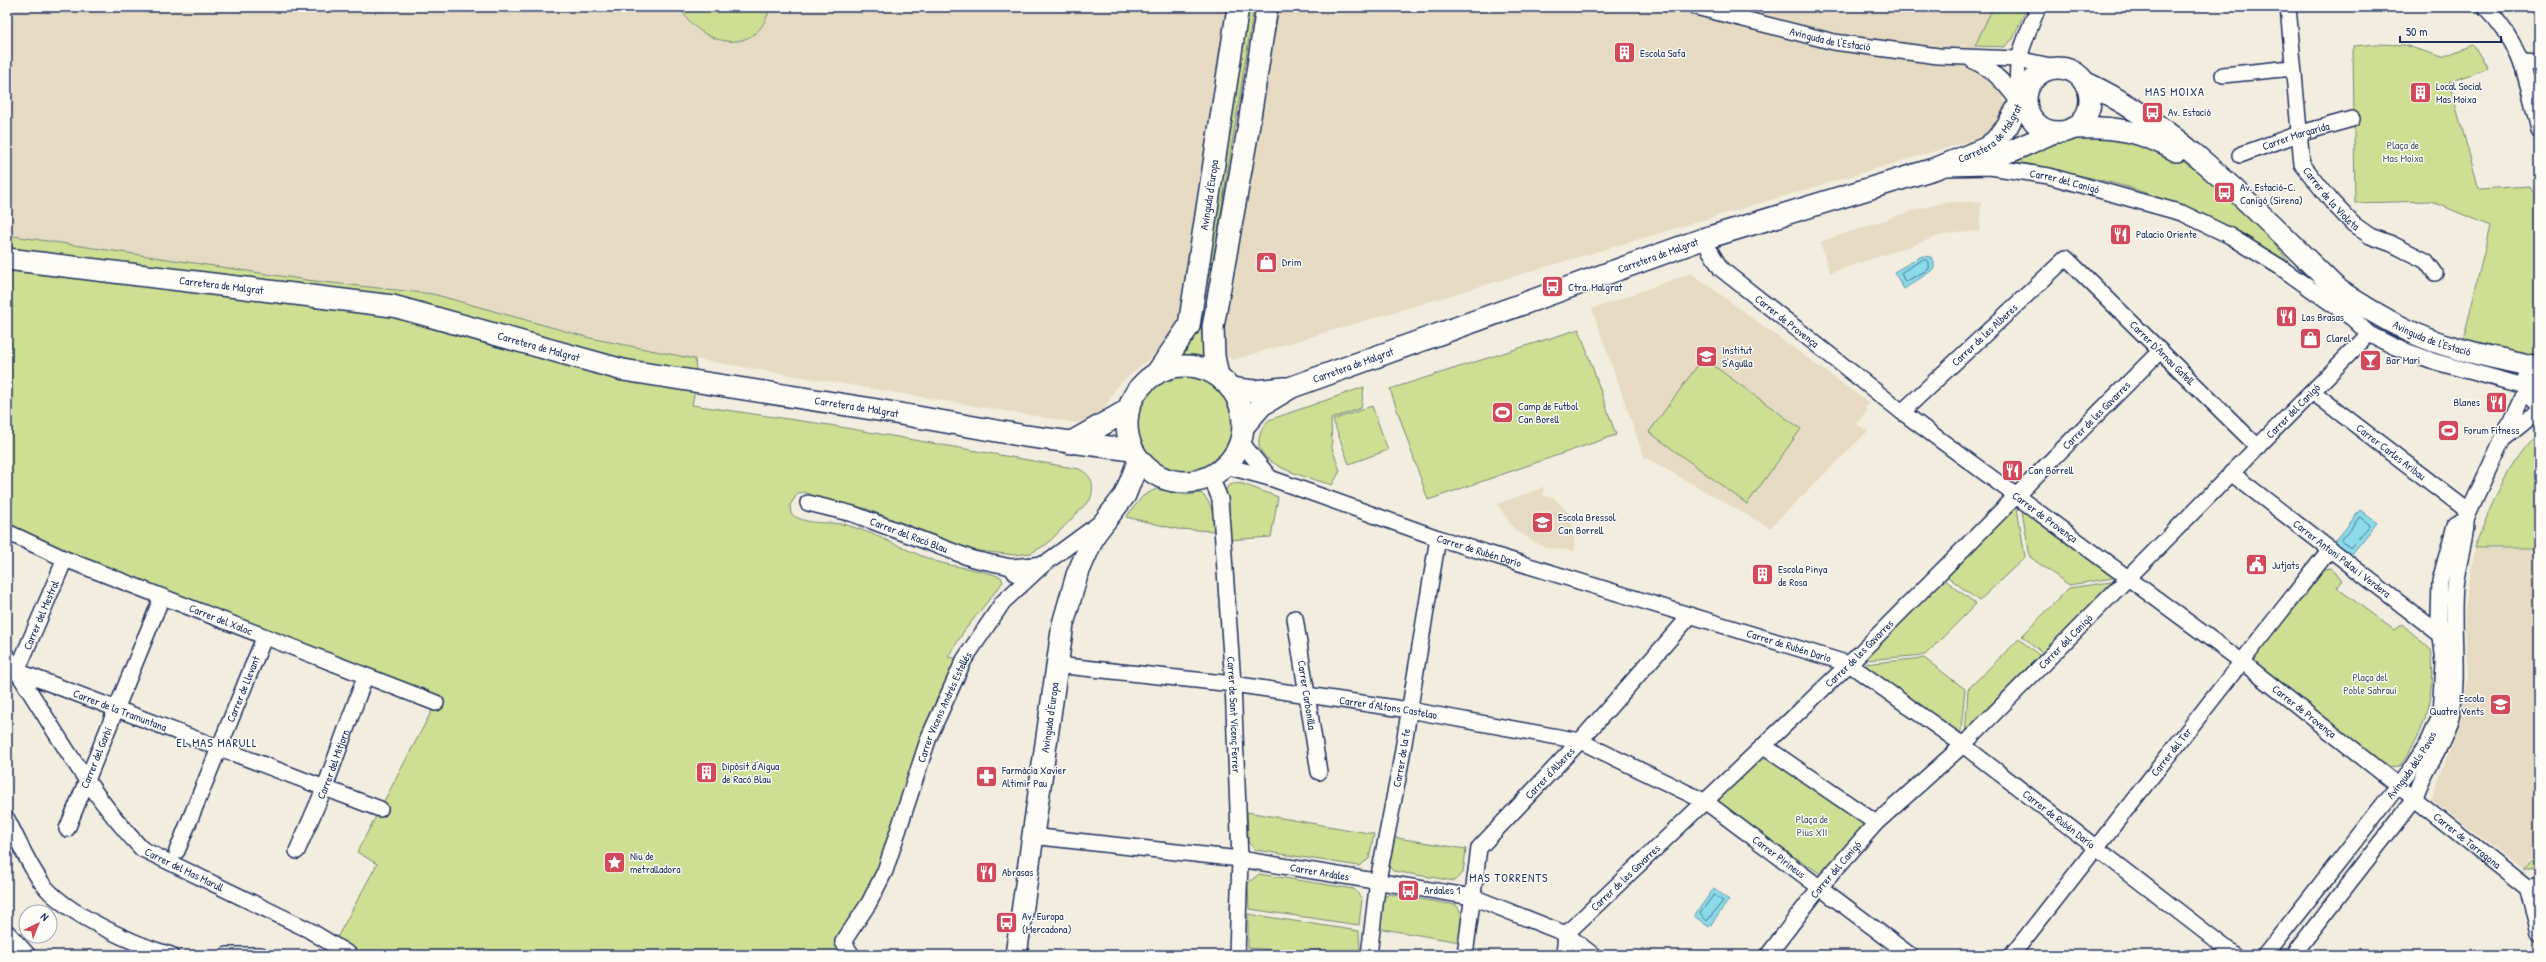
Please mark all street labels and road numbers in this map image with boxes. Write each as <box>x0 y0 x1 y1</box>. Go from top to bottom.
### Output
street label: Avinguda de l'Estació <box>1788 24 1872 54</box>
street label: Carretera de Malgrat <box>1956 101 2025 166</box>
street label: Carrer Margarida <box>2260 118 2332 153</box>
street label: Avinguda d'Europa <box>1197 158 1222 231</box>
street label: Carrer de la Violeta <box>2300 164 2363 234</box>
street label: Carrer del Canigó <box>2029 166 2101 197</box>
street label: Carretera de Malgrat <box>1616 234 1700 276</box>
street label: Carretera de Malgrat <box>178 273 265 297</box>
street label: Carrer de Provença <box>1752 292 1822 351</box>
street label: Carrer de les Alberes <box>1948 300 2020 369</box>
street label: Avinguda de l'Estació <box>2391 317 2473 359</box>
street label: Carrer D'Arnau Gatell <box>2127 318 2198 388</box>
street label: Carretera de Malgrat <box>496 328 582 365</box>
street label: Carretera de Malgrat <box>1311 344 1396 386</box>
street label: Carrer de les Gavarres <box>2059 378 2133 452</box>
street label: Carrer del Canigó <box>2263 380 2323 441</box>
street label: Carretera de Malgrat <box>814 393 900 421</box>
street label: Carrer Carles Aribau <box>2353 421 2429 483</box>
street label: Carrer de Provença <box>2010 488 2081 546</box>
street label: Carrer del Racó Blau <box>868 514 950 556</box>
street label: Carrer Antoni Palau i Verdera <box>2290 516 2394 601</box>
street label: Carrer de Rubén Darío <box>1435 531 1524 570</box>
street label: Carrer del Mestral <box>20 578 62 652</box>
street label: Carrer del Xaloc <box>187 601 255 638</box>
street label: Carrer del Canigó <box>2035 611 2096 672</box>
street label: Carrer de les Gavarres <box>1822 616 1896 690</box>
street label: Carrer de Rubén Darío <box>1745 626 1833 665</box>
street label: Carrer Vicens Andrés Estellés <box>914 649 975 764</box>
street label: Carrer de Llevant <box>223 654 263 724</box>
street label: Carrer de Sant Vicenç Ferrer <box>1224 656 1244 774</box>
street label: Carrer Carbonilla <box>1295 659 1319 731</box>
street label: Avinguda d'Europa <box>1038 681 1062 753</box>
street label: Carrer de Provença <box>2269 682 2340 741</box>
street label: Carrer de la Tramuntana <box>71 686 169 735</box>
street label: Carrer d'Alfons Castelao <box>1338 693 1439 722</box>
street label: Carrer del Ter <box>2148 724 2195 779</box>
street label: Carrer del Garbí <box>77 725 115 790</box>
street label: Carrer del Mitjorn <box>314 727 352 801</box>
street label: Carrer de la fe <box>1389 727 1413 788</box>
street label: Avinguda dels Pavos <box>2383 729 2439 802</box>
street label: Carrer d'Alberes <box>1522 744 1578 802</box>
street label: Carrer de Rubén Darío <box>2020 787 2098 852</box>
street label: Carrer de Tarragona <box>2431 809 2504 872</box>
street label: Carrer Pirineus <box>1750 832 1808 881</box>
street label: Carrer del Canigó <box>1807 838 1865 901</box>
street label: Carrer de les Gavarres <box>1588 841 1663 914</box>
street label: Carrer del Mas Marull <box>143 844 226 895</box>
street label: Carrer Ardales <box>1289 860 1350 884</box>

